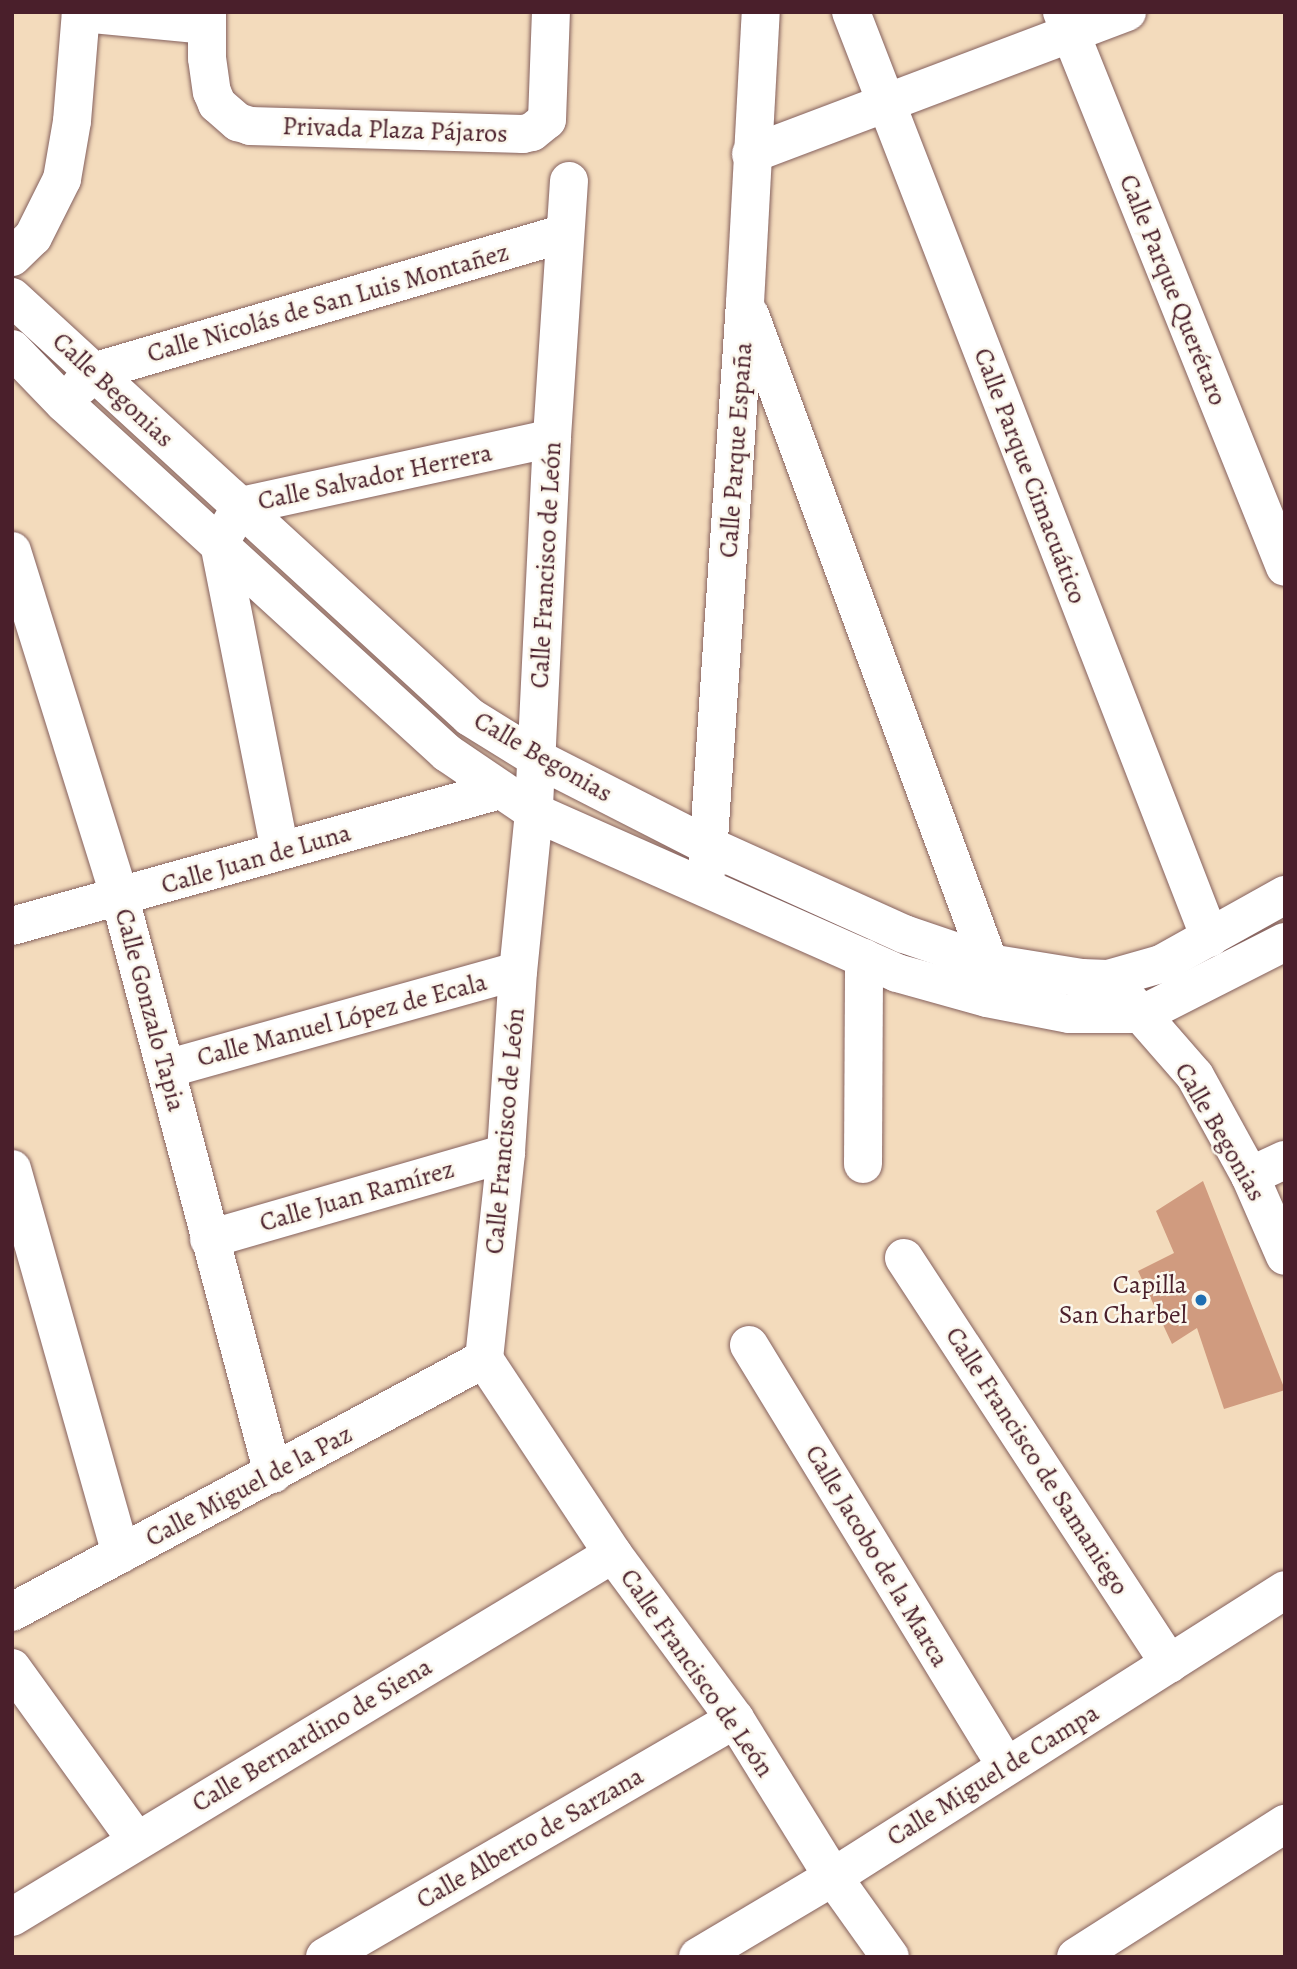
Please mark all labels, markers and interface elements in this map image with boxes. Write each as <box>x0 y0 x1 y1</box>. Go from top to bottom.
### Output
street label: Privada Plaza Pájaros <box>282 110 508 150</box>
street label: Calle Parque Querétaro <box>1112 170 1234 410</box>
street label: Calle Nicolás de San Luis Montañez <box>144 236 512 370</box>
street label: Calle Begonias <box>46 326 180 454</box>
street label: Calle Parque España <box>713 341 759 559</box>
street label: Calle Parque Cimacuático <box>967 344 1093 608</box>
street label: Calle Salvador Herrera <box>255 437 495 517</box>
street label: Calle Francisco de León <box>524 441 568 689</box>
street label: Calle Begonias <box>468 705 618 809</box>
street label: Calle Juan de Luna <box>158 817 354 901</box>
street label: Calle Gonzalo Tapia <box>108 905 192 1115</box>
street label: Calle Manuel López de Ecala <box>194 966 490 1074</box>
street label: Calle Francisco de León <box>479 1007 531 1255</box>
street label: Calle Begonias <box>1168 1057 1272 1207</box>
street label: Calle Juan Ramírez <box>256 1153 458 1239</box>
place label: Capilla San Charbel <box>1059 1269 1187 1330</box>
marker: Capilla San Charbel <box>1193 1292 1209 1308</box>
street label: Calle Francisco de Samaniego <box>939 1321 1135 1601</box>
street label: Calle Miguel de la Paz <box>140 1418 358 1554</box>
street label: Calle Jacobo de la Marca <box>798 1439 956 1673</box>
street label: Calle Francisco de León <box>613 1563 781 1783</box>
street label: Calle Bernardino de Siena <box>187 1651 437 1819</box>
street label: Calle Miguel de Campa <box>881 1697 1105 1853</box>
street label: Calle Alberto de Sarzana <box>411 1760 649 1916</box>

